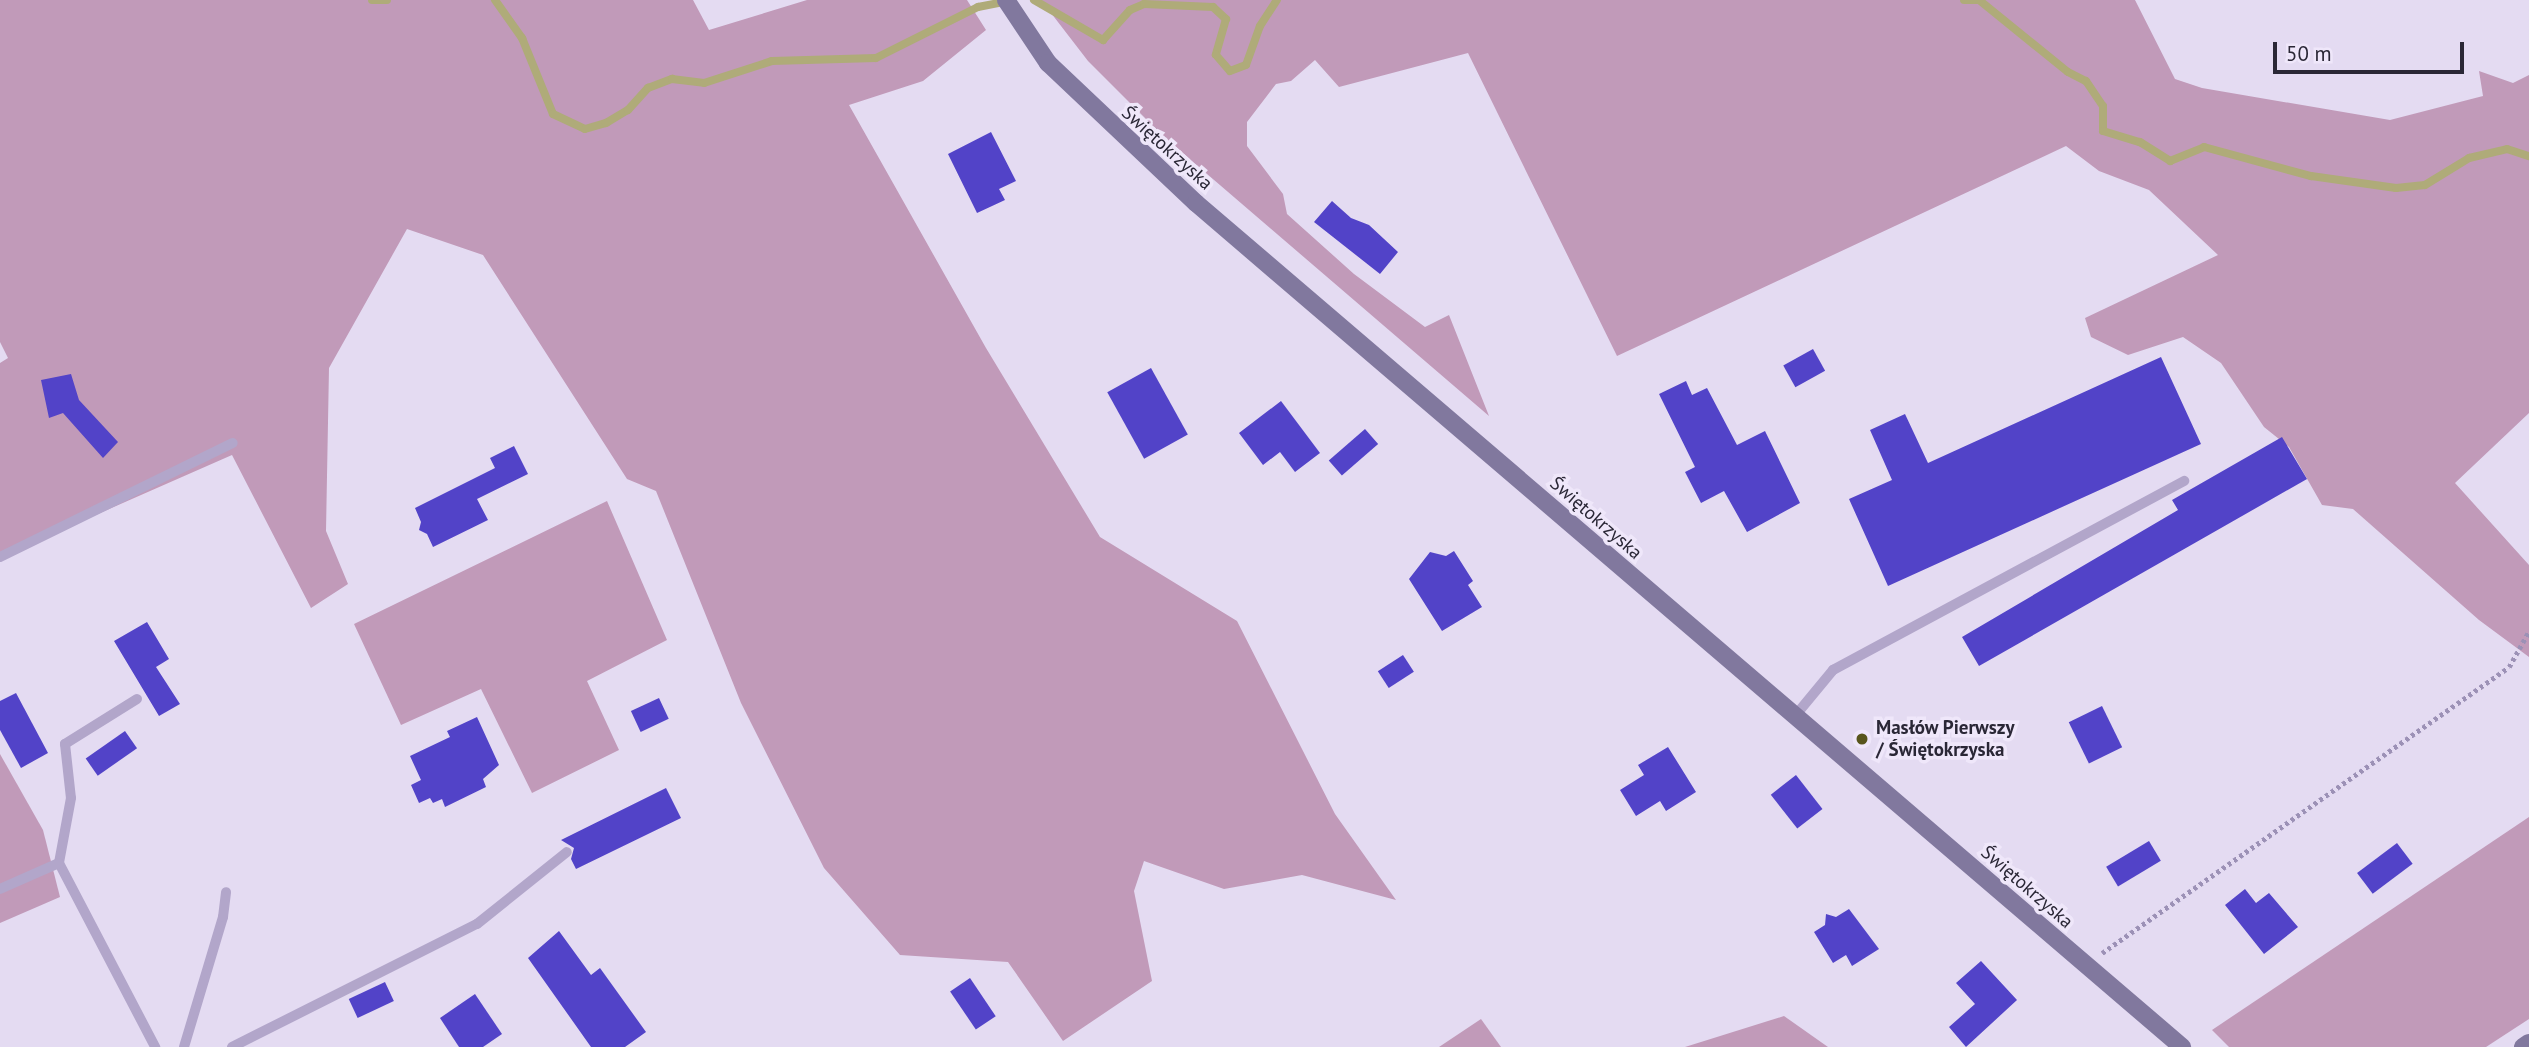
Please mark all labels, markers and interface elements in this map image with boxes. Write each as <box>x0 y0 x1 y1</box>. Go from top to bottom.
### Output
scale bar <box>2277 28 2468 72</box>
text: 50 m <box>2286 40 2332 67</box>
street label: Świętokrzyska <box>1117 101 1217 195</box>
street label: Świętokrzyska <box>1545 472 1647 564</box>
place label: Masłów Pierwszy / Świętokrzyska <box>1876 717 2015 761</box>
marker: Masłów Pierwszy / Świętokrzyska <box>1854 731 1870 747</box>
street label: Świętokrzyska <box>1976 841 2078 933</box>

